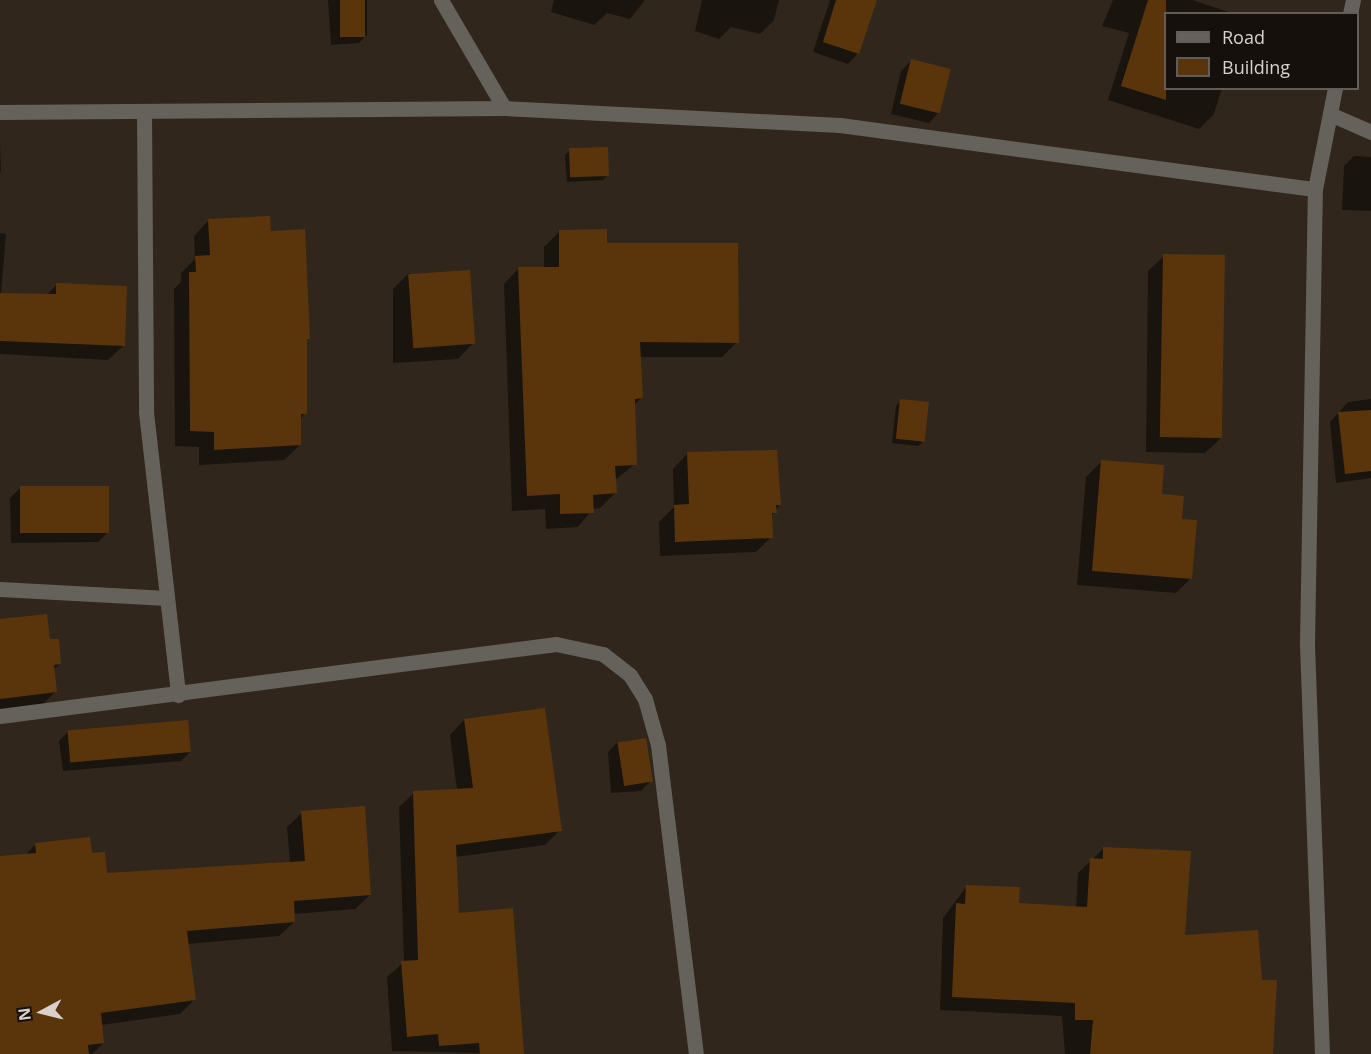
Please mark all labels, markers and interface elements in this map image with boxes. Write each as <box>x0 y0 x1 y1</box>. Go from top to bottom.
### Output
legend <box>1164 12 1359 90</box>
text: Road <box>1222 25 1265 49</box>
text: Building <box>1222 55 1290 79</box>
north arrow <box>12 982 72 1042</box>
text: N <box>12 1006 36 1022</box>

